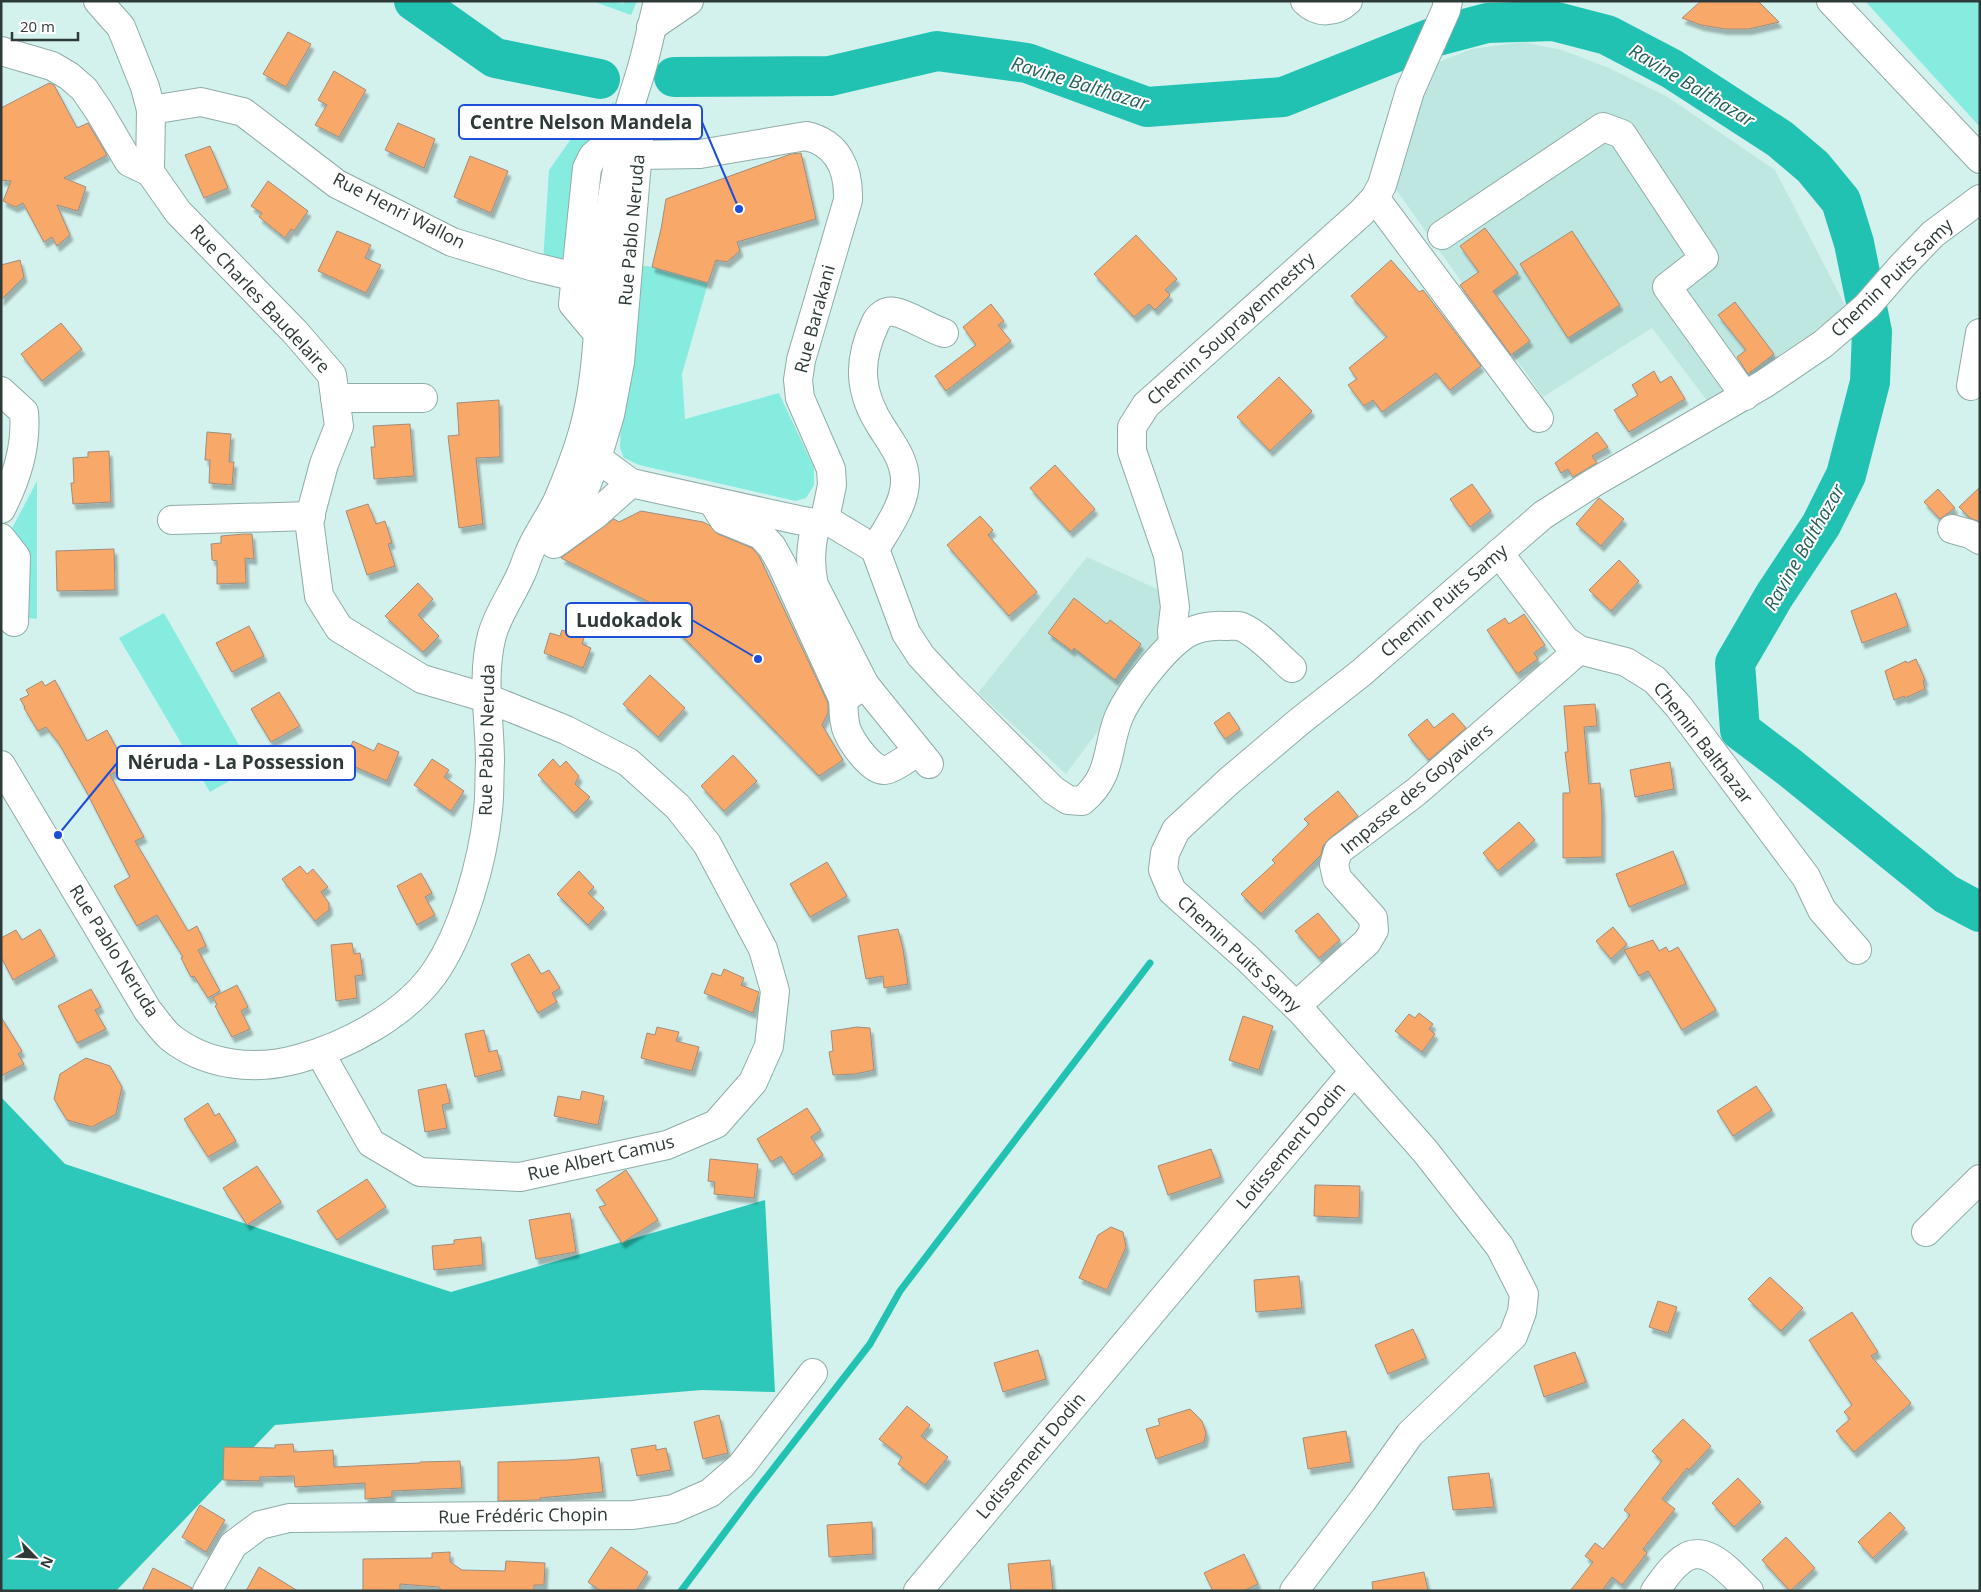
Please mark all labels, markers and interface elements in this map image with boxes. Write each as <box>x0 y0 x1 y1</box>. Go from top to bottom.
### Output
scale bar <box>12 10 79 42</box>
text: 20 m <box>20 16 55 36</box>
water label: Ravine Balthazar <box>1624 37 1761 133</box>
water label: Ravine Balthazar <box>1008 50 1153 117</box>
callout: Centre Nelson Mandela <box>459 105 702 139</box>
text: Centre Nelson Mandela <box>470 109 692 135</box>
street label: Rue Pablo Neruda <box>612 153 650 307</box>
street label: Rue Henri Wallon <box>329 166 470 254</box>
street label: Chemin Puits Samy <box>1825 212 1958 342</box>
street label: Rue Charles Baudelaire <box>185 219 336 378</box>
street label: Chemin Souprayenmestry <box>1141 246 1320 410</box>
street label: Rue Barakani <box>788 262 840 375</box>
water label: Ravine Balthazar <box>1757 478 1852 615</box>
street label: Chemin Puits Samy <box>1375 538 1513 662</box>
callout: Ludokadok <box>566 603 692 637</box>
text: Ludokadok <box>576 607 682 633</box>
street label: Rue Pablo Neruda <box>473 664 499 816</box>
street label: Chemin Balthazar <box>1649 676 1759 809</box>
street label: Impasse des Goyaviers <box>1335 717 1497 859</box>
callout: Néruda - La Possession <box>117 746 355 780</box>
text: Néruda - La Possession <box>127 749 345 775</box>
street label: Rue Pablo Neruda <box>64 880 165 1021</box>
street label: Chemin Puits Samy <box>1173 890 1307 1018</box>
street label: Lotissement Dodin <box>1230 1077 1350 1214</box>
street label: Rue Albert Camus <box>525 1128 677 1186</box>
street label: Lotissement Dodin <box>970 1387 1090 1524</box>
street label: Rue Frédéric Chopin <box>438 1502 608 1528</box>
north arrow <box>10 1532 60 1582</box>
text: N <box>36 1553 58 1572</box>

